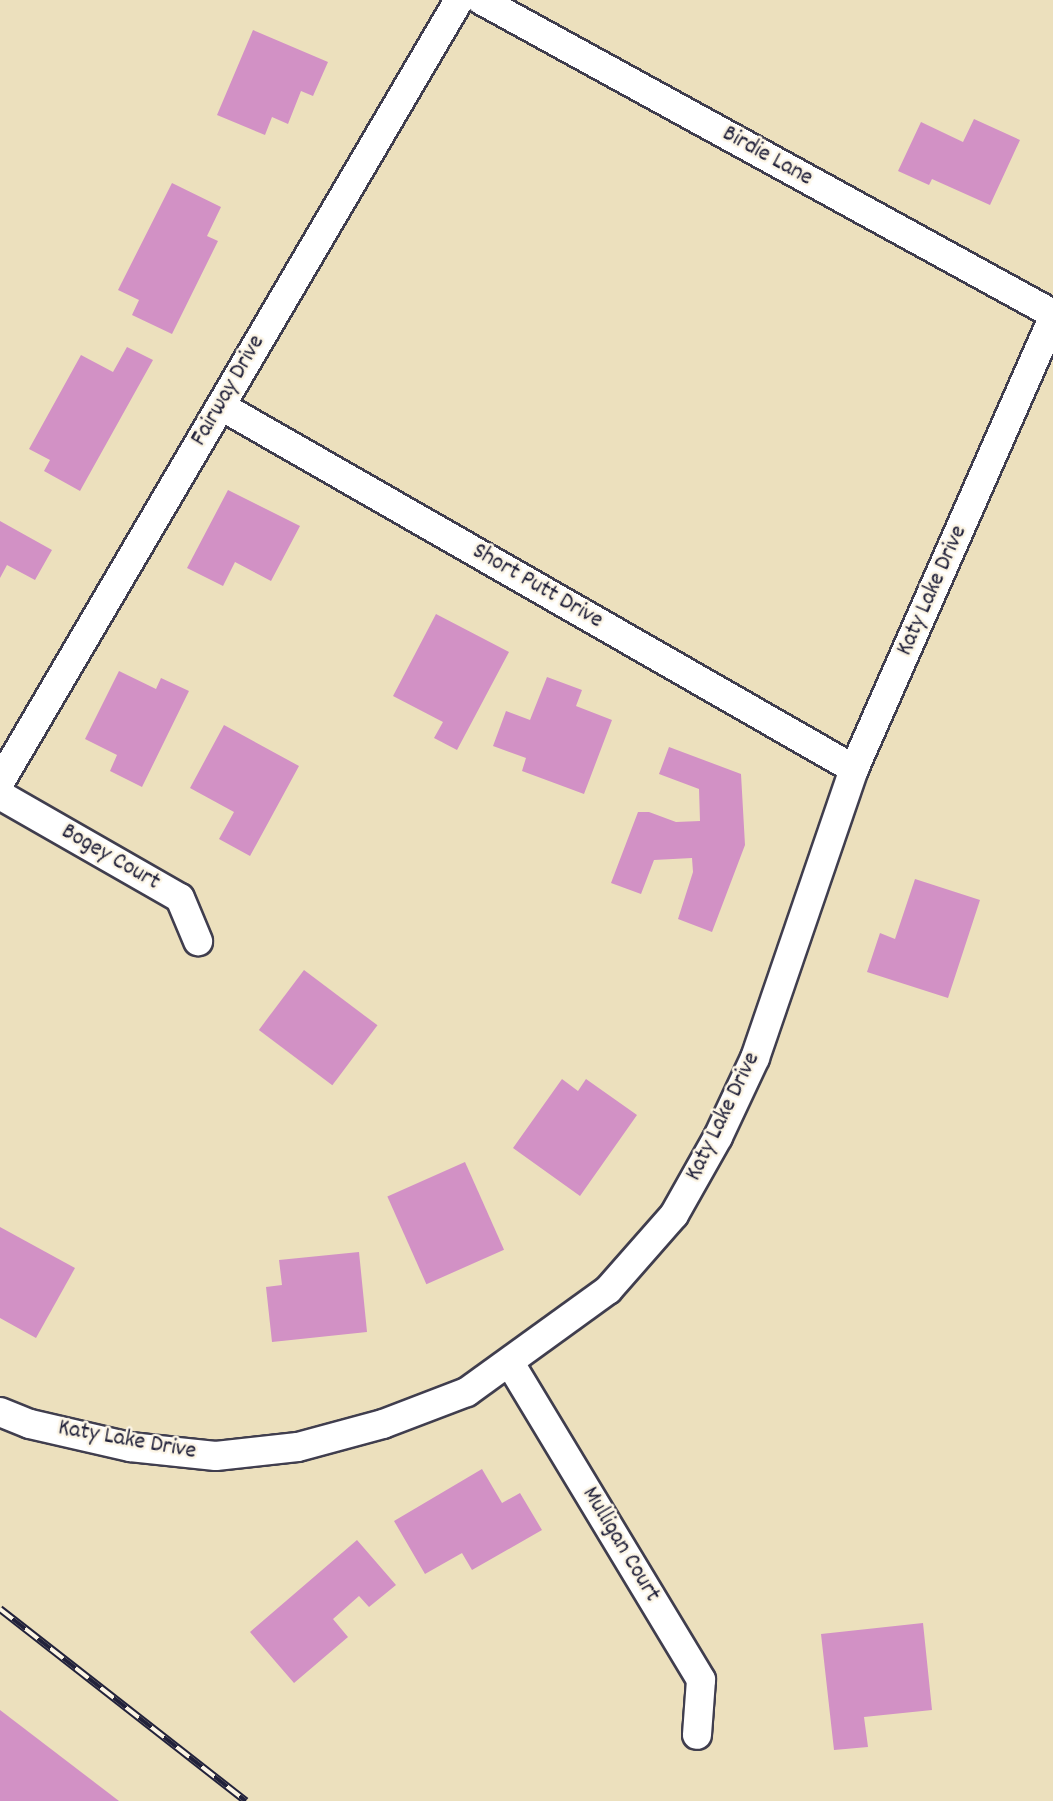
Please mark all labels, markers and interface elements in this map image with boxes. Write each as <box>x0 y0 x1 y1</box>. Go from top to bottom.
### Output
street label: Birdie Lane <box>717 120 817 194</box>
street label: Fairway Drive <box>186 330 272 452</box>
street label: Katy Lake Drive <box>891 521 975 661</box>
street label: Short Putt Drive <box>466 538 608 636</box>
street label: Bogey Court <box>56 818 164 898</box>
street label: Katy Lake Drive <box>680 1048 768 1186</box>
street label: Katy Lake Drive <box>56 1415 198 1467</box>
street label: Mulligan Court <box>574 1482 666 1608</box>

